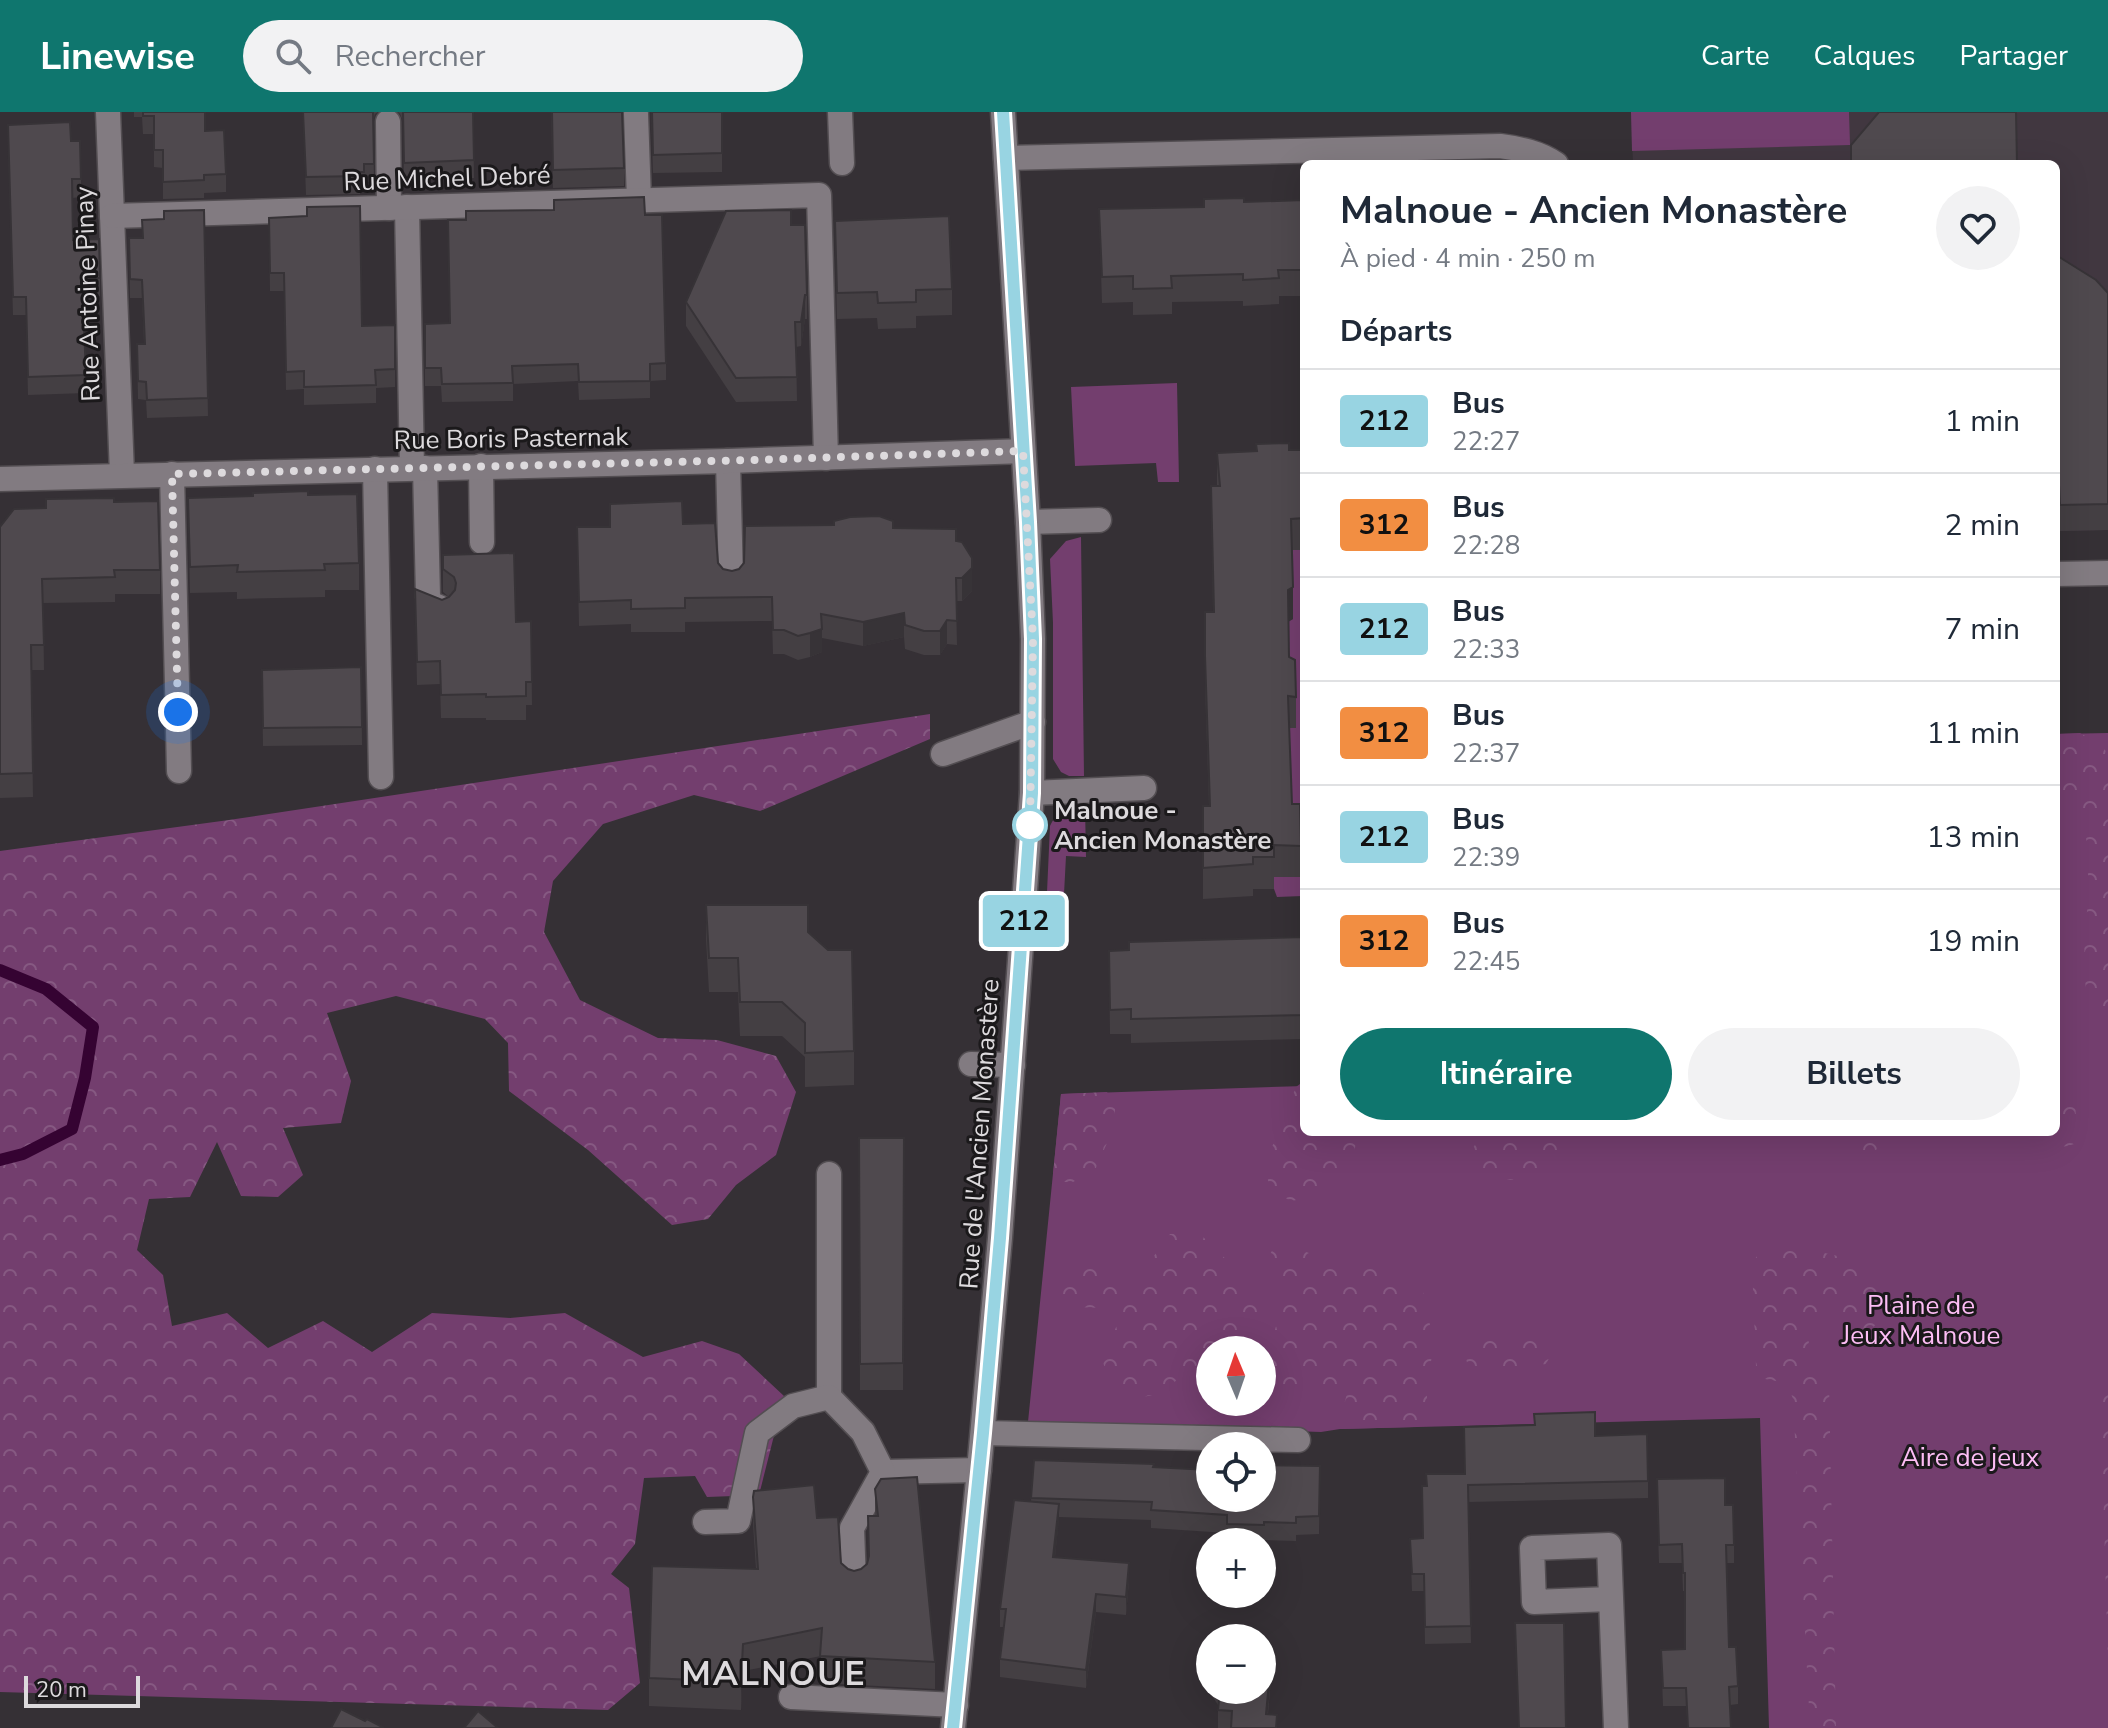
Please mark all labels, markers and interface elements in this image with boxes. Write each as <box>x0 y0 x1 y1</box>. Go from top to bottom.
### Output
search box <box>243 20 803 92</box>
text: Linewise <box>40 31 195 82</box>
icon: search <box>271 34 315 78</box>
text: Rechercher <box>335 36 486 77</box>
text: Carte <box>1701 37 1770 75</box>
text: Calques <box>1814 37 1915 75</box>
text: Partager <box>1959 37 2068 75</box>
street label: Rue Michel Debré <box>343 157 551 200</box>
street label: Rue Antoine Pinay <box>66 185 109 402</box>
text: Malnoue - Ancien Monastère <box>1340 185 1847 236</box>
button: heart <box>1936 186 2020 270</box>
text: À pied · 4 min · 250 m <box>1340 241 1595 276</box>
text: Départs <box>1340 311 1452 352</box>
text: Bus <box>1452 383 1505 424</box>
text: 1 min <box>1945 401 2020 442</box>
text: 212 <box>1359 402 1409 440</box>
street label: Rue Boris Pasternak <box>393 419 630 458</box>
text: 22:27 <box>1452 424 1520 459</box>
text: Bus <box>1452 487 1505 528</box>
text: 2 min <box>1945 505 2020 546</box>
text: 312 <box>1359 506 1409 544</box>
text: 22:28 <box>1452 528 1520 563</box>
text: Bus <box>1452 591 1505 632</box>
text: 7 min <box>1945 609 2020 650</box>
text: 212 <box>1359 610 1409 648</box>
text: 22:33 <box>1452 632 1520 667</box>
your location <box>158 692 198 732</box>
text: Bus <box>1452 695 1505 736</box>
text: 11 min <box>1927 713 2020 754</box>
text: 312 <box>1359 714 1409 752</box>
text: 22:37 <box>1452 736 1520 771</box>
place label: Malnoue - Ancien Monastère <box>1054 793 1271 858</box>
text: Bus <box>1452 799 1505 840</box>
marker: Malnoue - Ancien Monastère <box>1013 808 1047 842</box>
text: 13 min <box>1927 817 2020 858</box>
text: 212 <box>1359 818 1409 856</box>
text: 22:39 <box>1452 840 1520 875</box>
line badge: 212 <box>978 895 1070 947</box>
text: 212 <box>999 902 1049 940</box>
text: Bus <box>1452 903 1505 944</box>
text: 19 min <box>1927 921 2020 962</box>
text: 312 <box>1359 922 1409 960</box>
text: 22:45 <box>1452 944 1520 979</box>
street label: Rue de l'Ancien Monastère <box>951 978 1008 1290</box>
button: Itinéraire <box>1340 1028 1672 1120</box>
button: Billets <box>1688 1028 2020 1120</box>
park label: Plaine de Jeux Malnoue <box>1841 1288 2000 1353</box>
north arrow <box>1196 1336 1276 1416</box>
map controls <box>1196 1336 1276 1704</box>
button: locate <box>1196 1432 1276 1512</box>
park label: Aire de jeux <box>1901 1440 2040 1475</box>
button: + <box>1196 1528 1276 1608</box>
button: − <box>1196 1624 1276 1704</box>
district label: MALNOUE <box>681 1651 867 1697</box>
scale bar <box>24 1672 140 1708</box>
text: 20 m <box>36 1675 87 1705</box>

